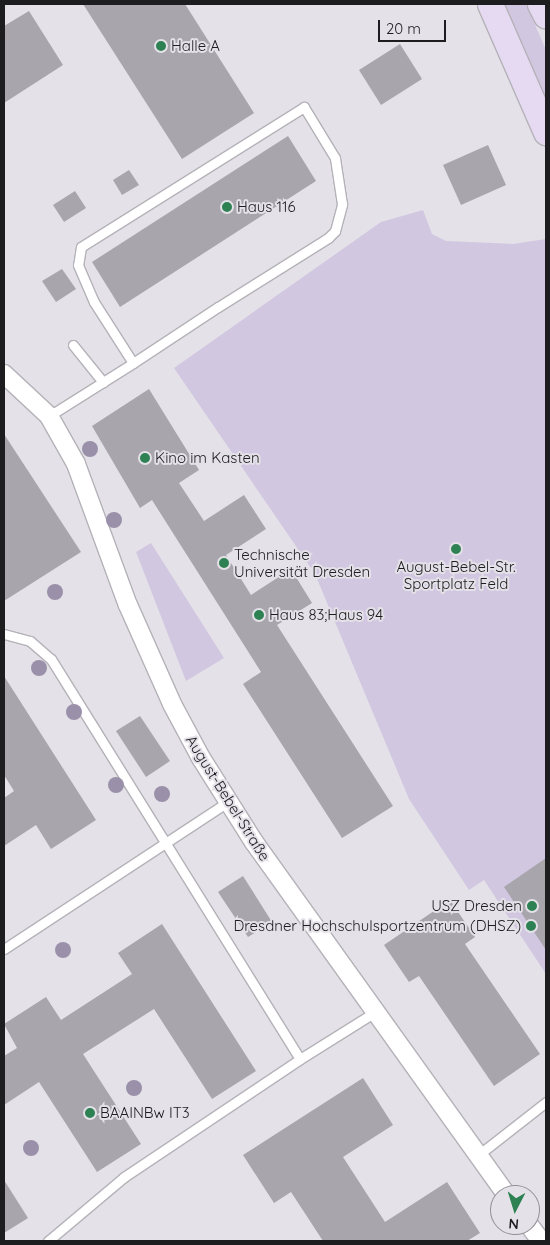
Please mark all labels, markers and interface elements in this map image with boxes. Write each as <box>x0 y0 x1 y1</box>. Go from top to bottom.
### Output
scale bar <box>380 10 448 42</box>
text: 20 m <box>386 19 421 38</box>
place label: Halle A <box>171 37 220 55</box>
marker: Halle A <box>155 40 167 52</box>
place label: Haus 116 <box>237 198 296 216</box>
marker: Haus 116 <box>221 201 233 213</box>
place label: Kino im Kasten <box>155 449 260 467</box>
marker: Kino im Kasten <box>139 452 151 464</box>
marker: August-Bebel-Str. Sportplatz Feld <box>450 543 462 555</box>
place label: Technische Universität Dresden <box>234 545 370 580</box>
marker: Technische Universität Dresden <box>218 557 230 569</box>
place label: August-Bebel-Str. Sportplatz Feld <box>396 557 516 592</box>
place label: Haus 83;Haus 94 <box>269 606 383 624</box>
marker: Haus 83;Haus 94 <box>253 609 265 621</box>
street label: August-Bebel-Straße <box>182 732 274 864</box>
place label: USZ Dresden <box>431 897 522 915</box>
marker: USZ Dresden <box>526 900 538 912</box>
place label: Dresdner Hochschulsportzentrum (DHSZ) <box>233 917 521 935</box>
marker: Dresdner Hochschulsportzentrum (DHSZ) <box>525 920 537 932</box>
place label: BAAINBw IT3 <box>100 1104 190 1122</box>
marker: BAAINBw IT3 <box>84 1107 96 1119</box>
north arrow <box>490 1185 540 1235</box>
text: N <box>508 1215 520 1233</box>

